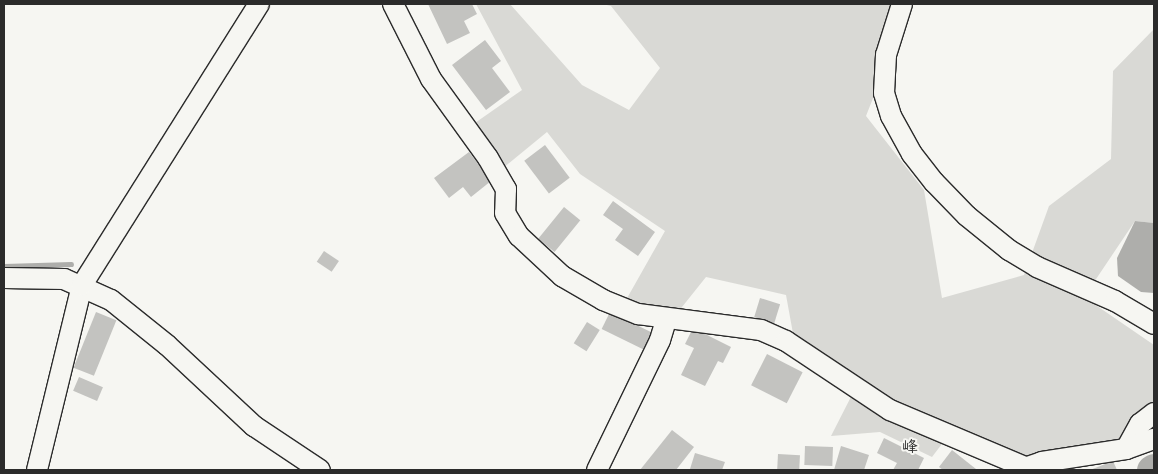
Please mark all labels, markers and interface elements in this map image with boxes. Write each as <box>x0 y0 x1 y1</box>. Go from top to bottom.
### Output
district label: 峰 <box>902 438 918 458</box>

